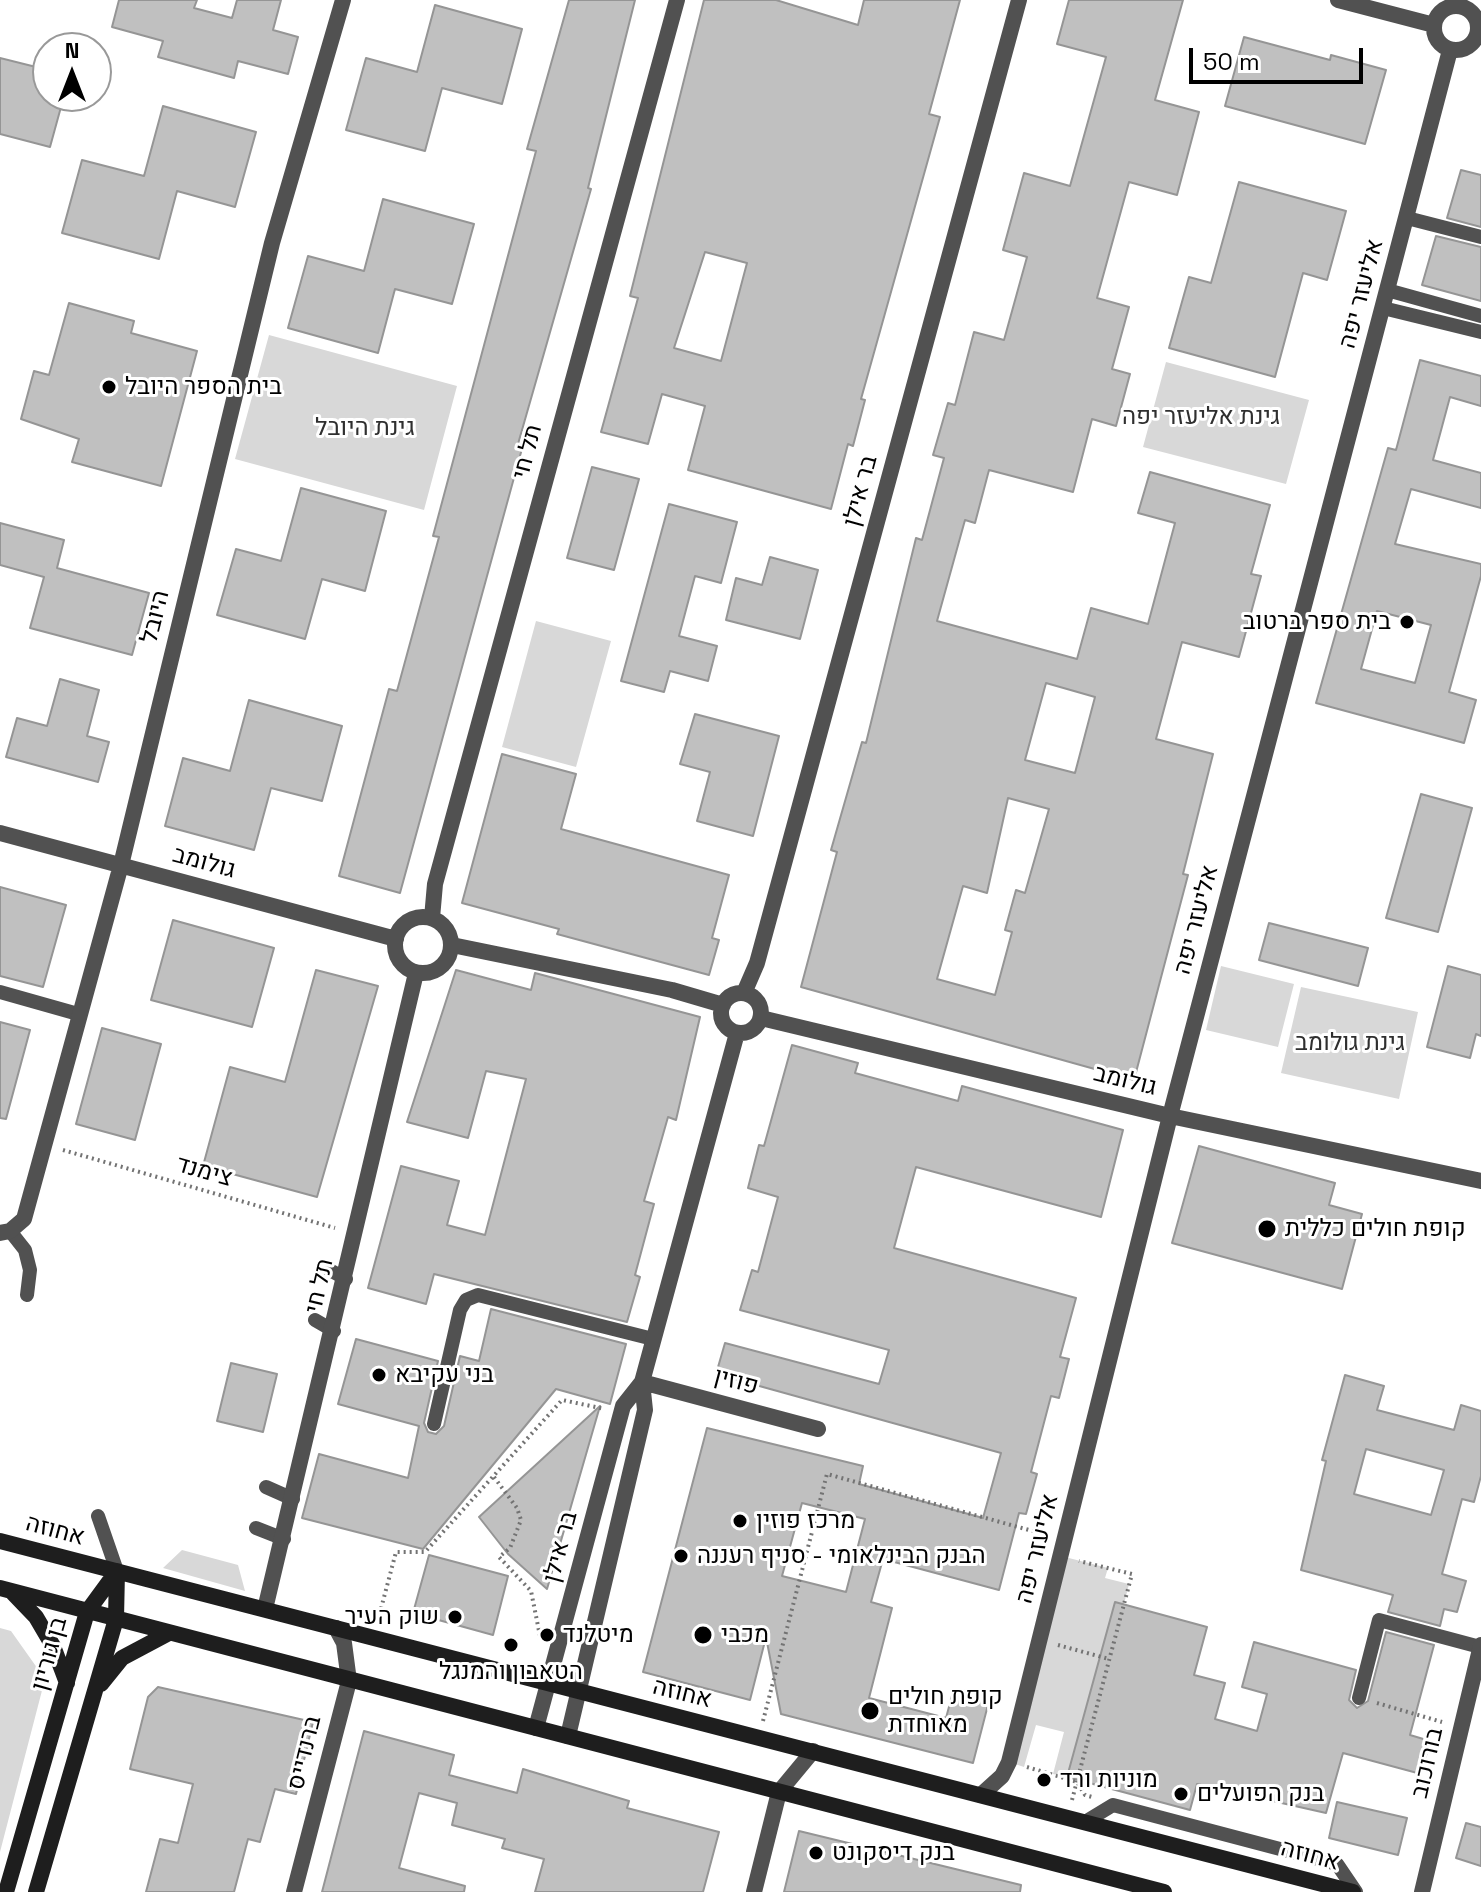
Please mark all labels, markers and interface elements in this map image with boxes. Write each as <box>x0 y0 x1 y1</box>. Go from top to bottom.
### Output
north arrow <box>32 32 112 112</box>
scale bar <box>1193 32 1367 82</box>
text: N <box>65 36 79 64</box>
text: 50 m <box>1203 46 1260 77</box>
street label: אליעזר יפה <box>1334 236 1390 352</box>
place label: בית הספר היובל <box>125 373 282 401</box>
marker: בית הספר היובל <box>100 378 118 396</box>
park label: גינת אליעזר יפה <box>1122 403 1280 431</box>
park label: גינת היובל <box>315 414 415 442</box>
street label: תל חי <box>507 422 549 482</box>
street label: בר אילן <box>838 452 884 530</box>
street label: היובל <box>136 588 176 646</box>
place label: בית ספר ברטוב <box>1243 608 1391 636</box>
marker: בית ספר ברטוב <box>1398 613 1416 631</box>
street label: גולומב <box>170 841 238 885</box>
street label: אליעזר יפה <box>1169 862 1225 978</box>
park label: גינת גולומב <box>1295 1029 1405 1057</box>
street label: גולומב <box>1091 1059 1159 1103</box>
street label: צימנד <box>173 1150 235 1194</box>
place label: קופת חולים כללית <box>1285 1215 1466 1243</box>
marker: קופת חולים כללית <box>1256 1218 1278 1240</box>
street label: תל חי <box>300 1256 340 1316</box>
place label: בני עקיבא <box>395 1361 494 1389</box>
street label: פוזין <box>711 1362 761 1402</box>
marker: בני עקיבא <box>370 1366 388 1384</box>
street label: אליעזר יפה <box>1011 1491 1065 1607</box>
place label: מרכז פוזין <box>756 1507 855 1535</box>
street label: בר אילן <box>538 1508 584 1586</box>
street label: אחוזה <box>22 1509 88 1553</box>
marker: מרכז פוזין <box>731 1512 749 1530</box>
place label: הבנק הבינלאומי - סניף רעננה <box>697 1542 986 1570</box>
marker: הבנק הבינלאומי - סניף רעננה <box>672 1547 690 1565</box>
place label: שוק העיר <box>345 1603 439 1631</box>
marker: שוק העיר <box>446 1608 464 1626</box>
street label: בן גוריון <box>26 1614 74 1694</box>
place label: מיטלנד <box>563 1621 634 1649</box>
place label: מכבי <box>721 1621 769 1649</box>
marker: מכבי <box>692 1624 714 1646</box>
marker: מיטלנד <box>538 1626 556 1644</box>
marker: הטאבון והמנגל <box>502 1636 520 1654</box>
place label: הטאבון והמנגל <box>439 1658 583 1686</box>
street label: אחוזה <box>650 1673 714 1715</box>
place label: קופת חולים מאוחדת <box>888 1683 1003 1739</box>
marker: קופת חולים מאוחדת <box>859 1700 881 1722</box>
street label: ברנדייס <box>282 1713 328 1793</box>
street label: בורוכוב <box>1406 1725 1450 1801</box>
place label: מוניות ורד <box>1060 1766 1158 1794</box>
marker: מוניות ורד <box>1035 1771 1053 1789</box>
place label: בנק הפועלים <box>1197 1780 1324 1808</box>
marker: בנק הפועלים <box>1172 1785 1190 1803</box>
street label: אחוזה <box>1277 1834 1343 1878</box>
place label: בנק דיסקונט <box>832 1839 955 1867</box>
marker: בנק דיסקונט <box>807 1844 825 1862</box>

